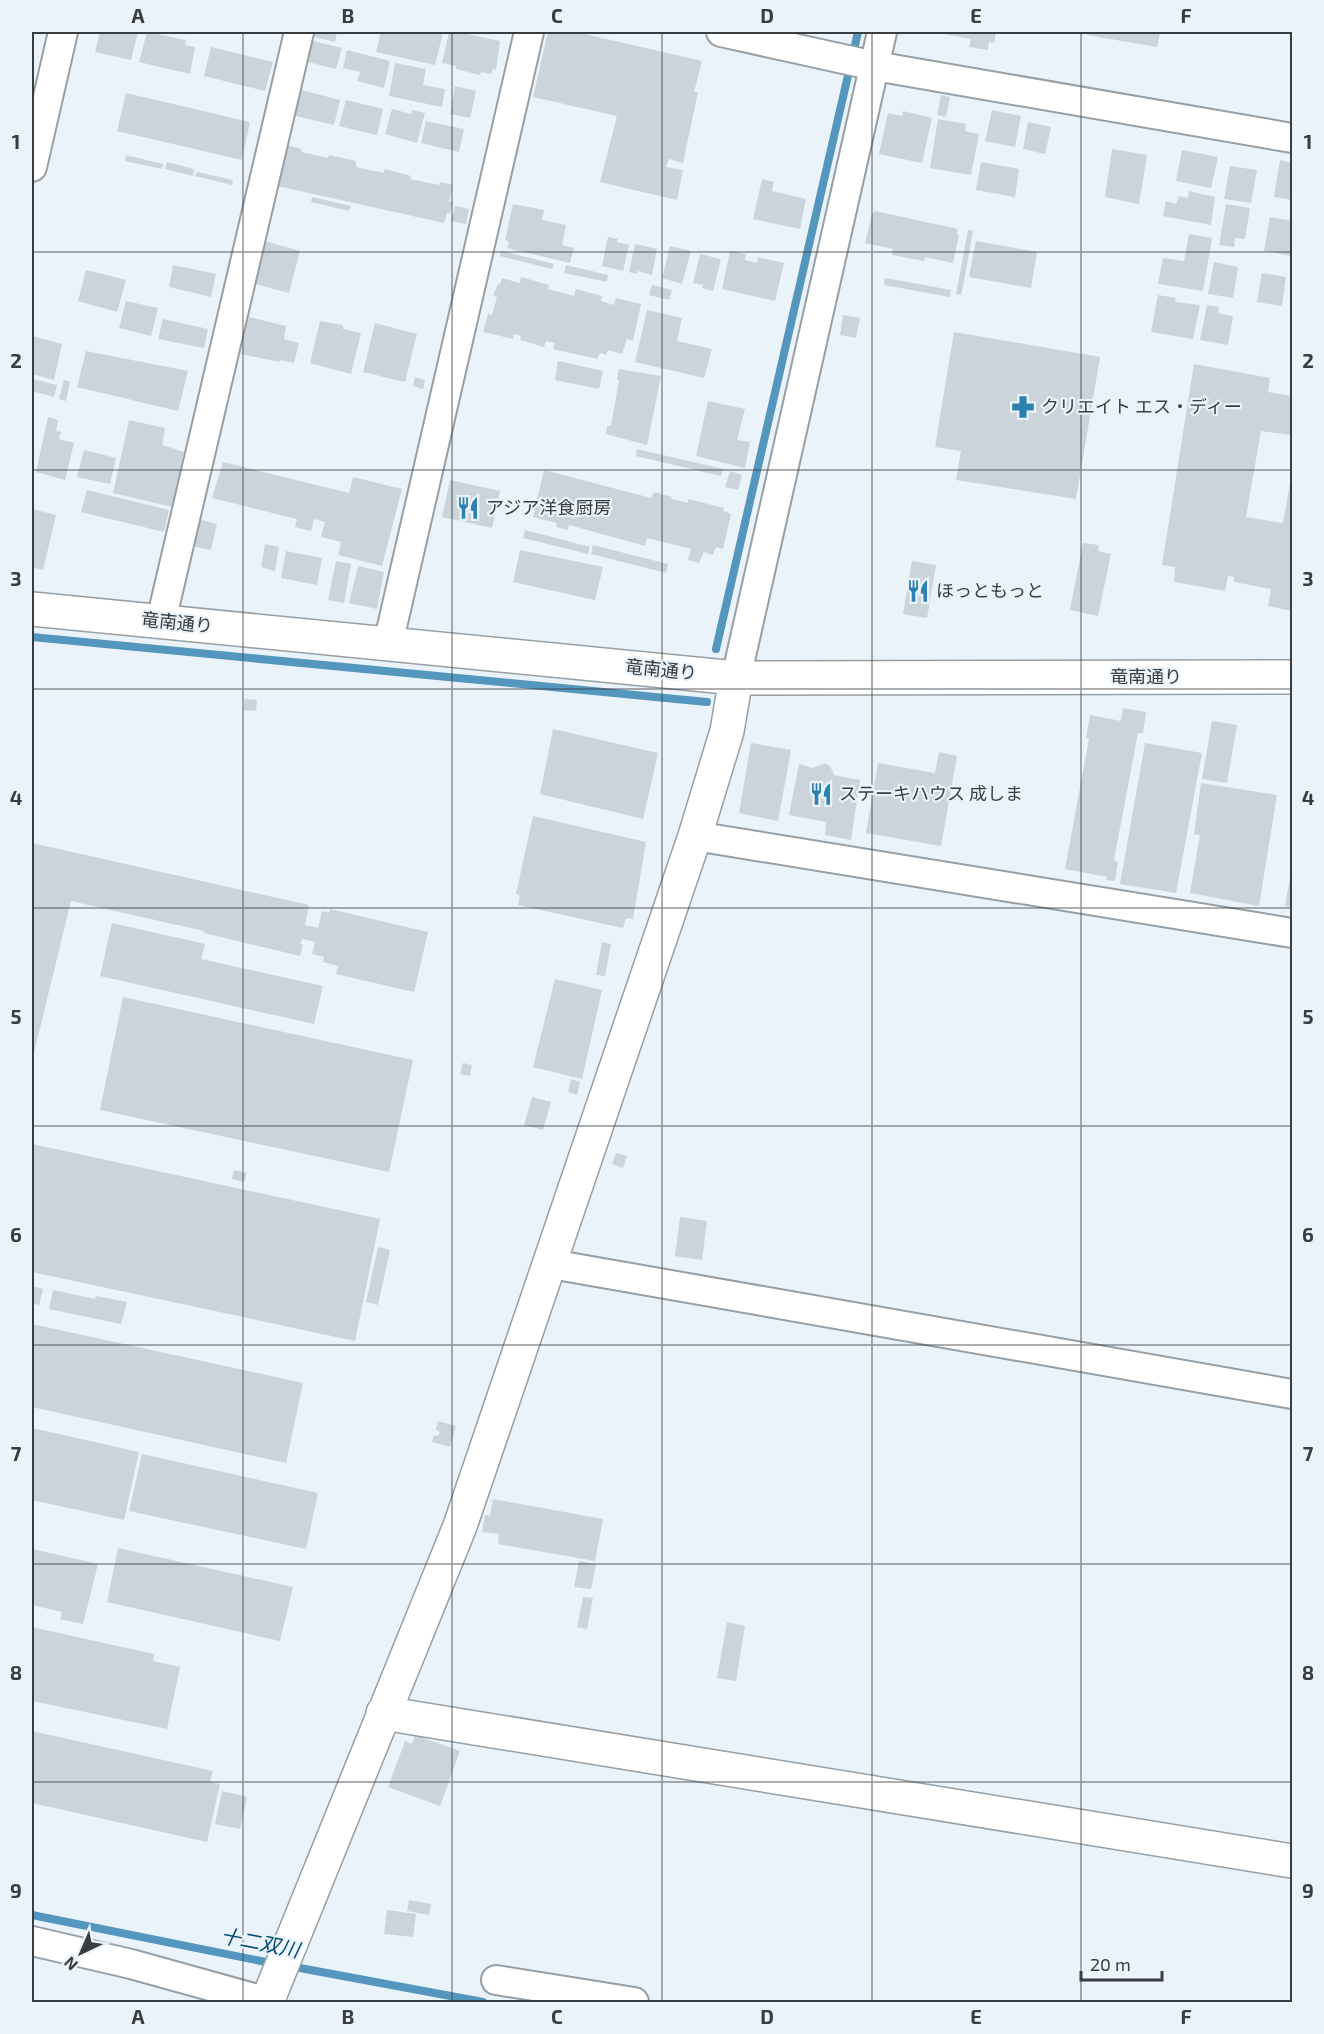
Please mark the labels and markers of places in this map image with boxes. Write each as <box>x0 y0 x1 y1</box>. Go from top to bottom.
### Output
pharmacy icon: クリエイト エス・ディー <box>1010 394 1036 420</box>
place label: クリエイト エス・ディー <box>1041 395 1242 417</box>
restaurant icon: アジア洋食厨房 <box>455 495 481 521</box>
place label: アジア洋食厨房 <box>486 496 611 518</box>
restaurant icon: ほっともっと <box>905 578 931 604</box>
place label: ほっともっと <box>936 579 1044 601</box>
restaurant icon: ステーキハウス 成しま <box>808 781 834 807</box>
place label: ステーキハウス 成しま <box>839 782 1023 804</box>

